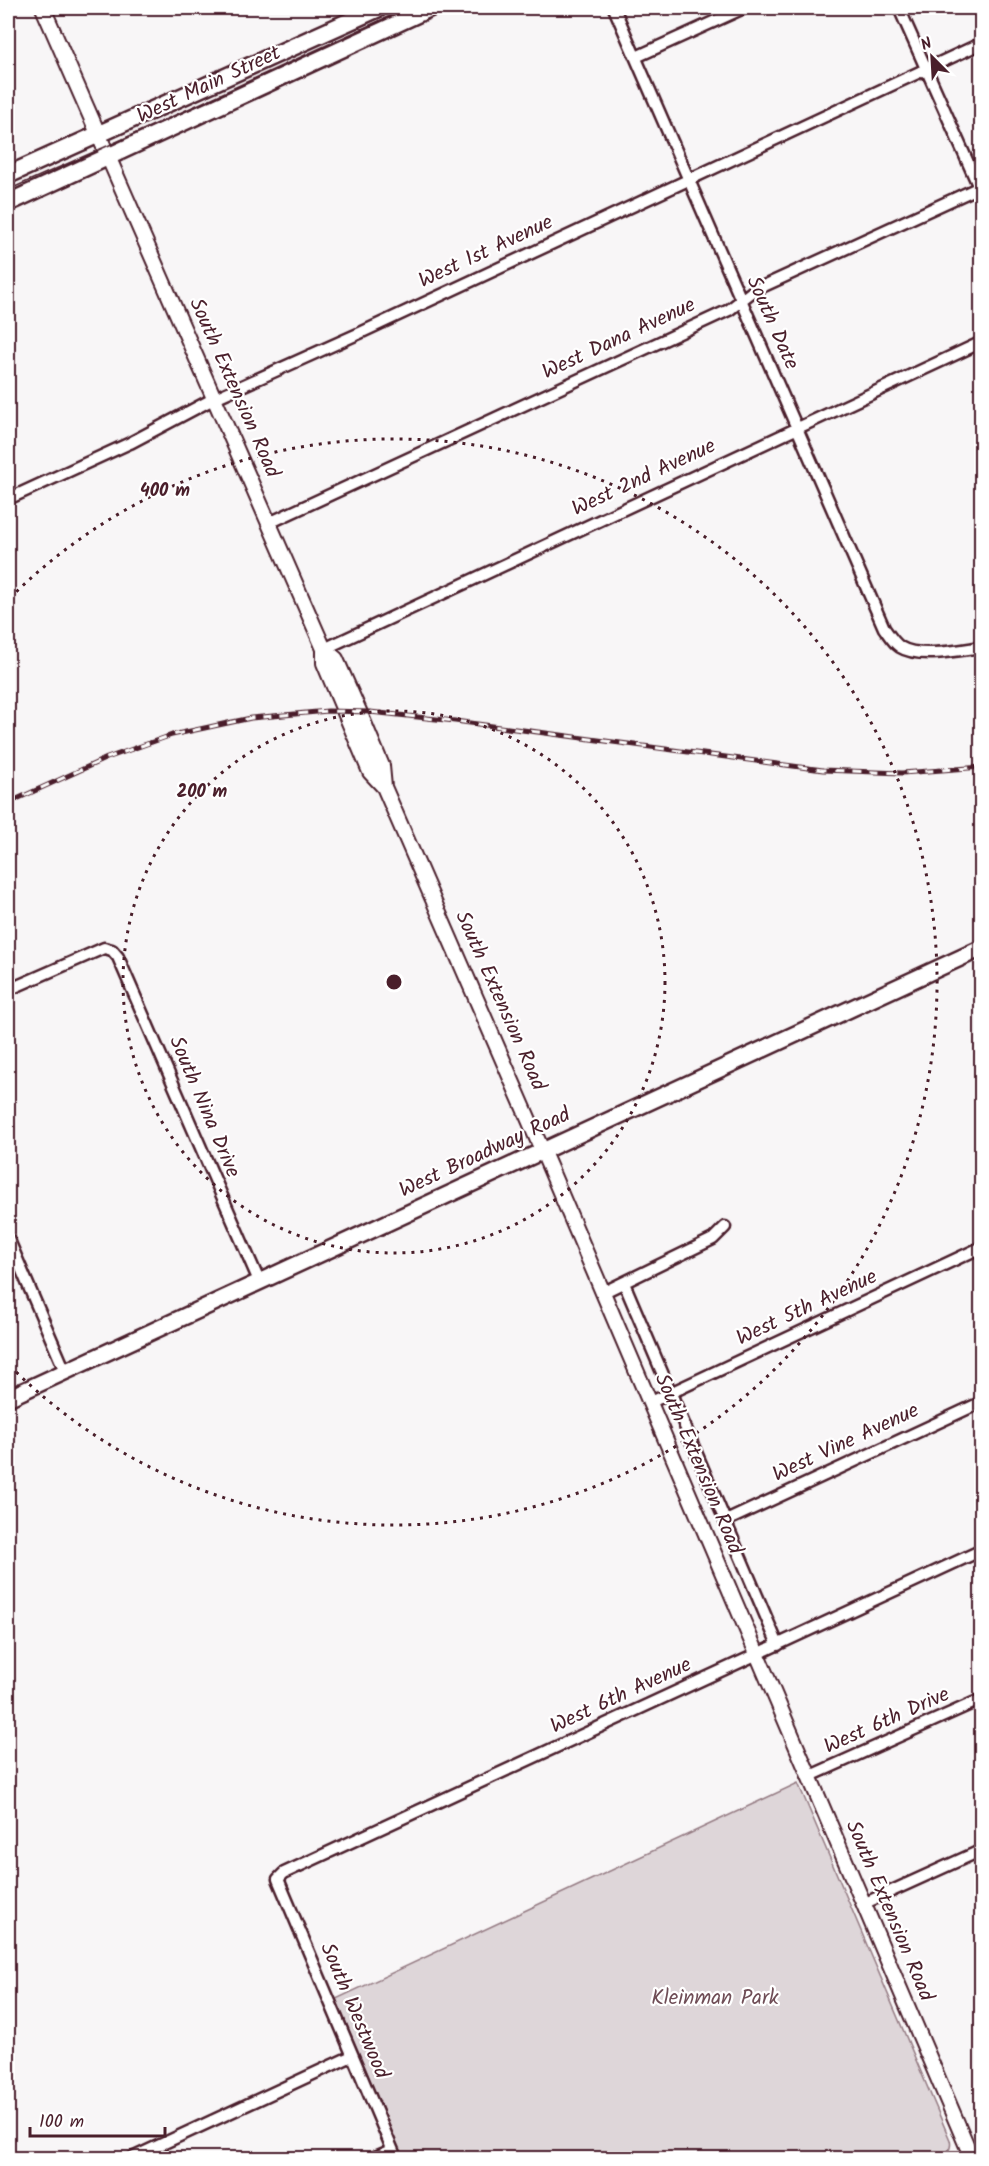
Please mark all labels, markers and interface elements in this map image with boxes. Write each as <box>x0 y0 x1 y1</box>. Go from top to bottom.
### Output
north arrow <box>902 27 962 87</box>
text: N <box>917 31 936 58</box>
street label: West Main Street <box>131 37 287 133</box>
street label: West 1st Avenue <box>413 206 559 298</box>
street label: South Date <box>737 271 808 376</box>
street label: West Dana Avenue <box>537 289 702 389</box>
street label: South Extension Road <box>180 293 289 484</box>
street label: West 2nd Avenue <box>567 430 722 526</box>
text: 400 m <box>140 477 190 506</box>
text: 200 m <box>177 778 228 807</box>
street label: South Extension Road <box>446 906 555 1097</box>
centre of rings <box>384 972 404 992</box>
street label: South Nina Drive <box>159 1031 249 1183</box>
street label: West Broadway Road <box>394 1099 577 1207</box>
street label: West 5th Avenue <box>731 1261 883 1355</box>
street label: South Extension Road <box>645 1368 751 1560</box>
street label: West Vine Avenue <box>767 1394 925 1491</box>
street label: West 6th Avenue <box>545 1649 698 1743</box>
street label: West 6th Drive <box>819 1678 956 1763</box>
street label: South Extension Road <box>836 1815 942 2007</box>
street label: South Westwood <box>310 1938 398 2085</box>
park label: Kleinman Park <box>651 1982 779 2015</box>
scale bar <box>30 2100 165 2138</box>
text: 100 m <box>39 2108 84 2137</box>

